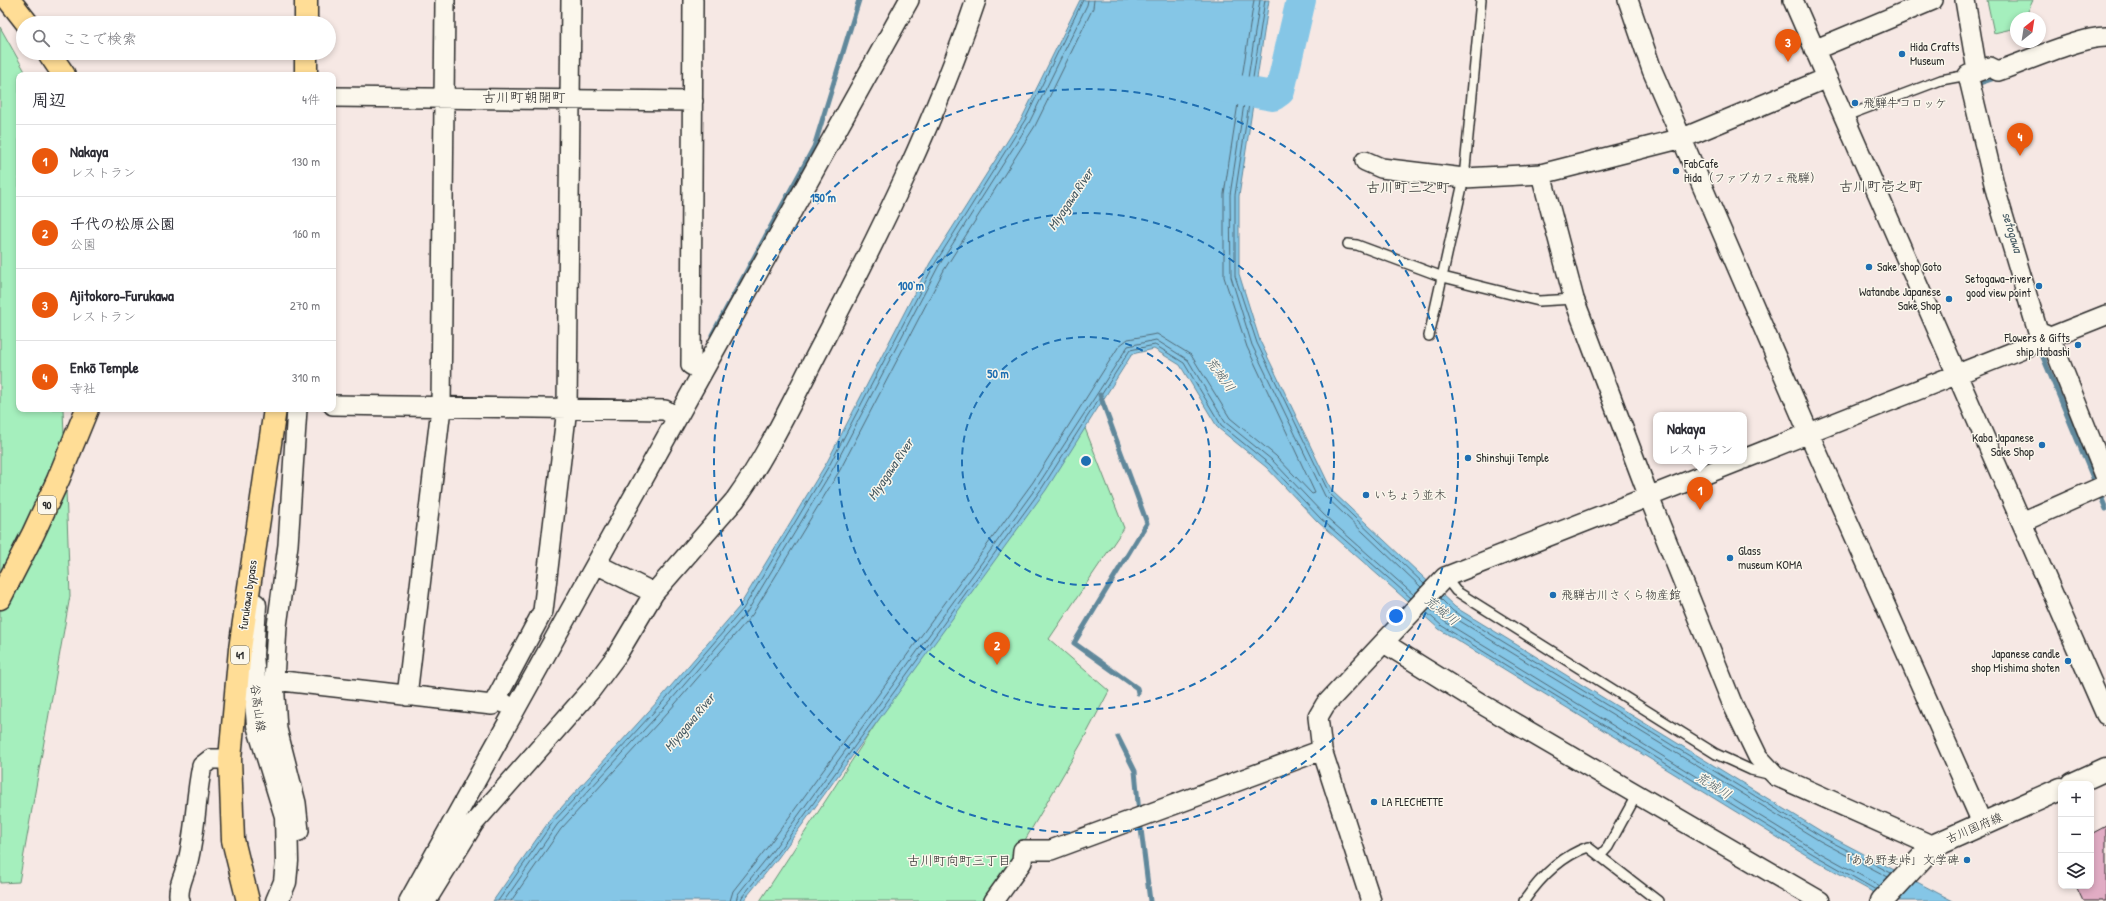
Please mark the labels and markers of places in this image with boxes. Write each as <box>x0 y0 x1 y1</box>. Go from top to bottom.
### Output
pin: 3 <box>1775 29 1801 62</box>
place label: Hida Crafts Museum <box>1910 38 1960 69</box>
marker: Hida Crafts Museum <box>1897 49 1907 59</box>
place label: 飛騨牛コロッケ <box>1863 94 1947 111</box>
marker: 飛騨牛コロッケ <box>1850 98 1860 108</box>
pin: 4 <box>2007 123 2033 156</box>
place label: FabCafe Hida（ファブカフェ飛騨） <box>1683 155 1822 186</box>
marker: FabCafe Hida（ファブカフェ飛騨） <box>1671 166 1681 176</box>
place label: Sake shop Goto <box>1877 258 1942 275</box>
marker: Sake shop Goto <box>1864 262 1874 272</box>
place label: Setogawa-river good view point <box>1965 270 2032 301</box>
marker: Setogawa-river good view point <box>2034 281 2044 291</box>
place label: Watanabe Japanese Sake Shop <box>1859 283 1941 314</box>
marker: Watanabe Japanese Sake Shop <box>1944 294 1954 304</box>
place label: Flowers & Gifts ship Itabashi <box>2004 329 2070 360</box>
marker: Flowers & Gifts ship Itabashi <box>2073 340 2083 350</box>
place label: Kaba Japanese Sake Shop <box>1972 429 2034 460</box>
marker: Kaba Japanese Sake Shop <box>2037 440 2047 450</box>
place label: Shinshuji Temple <box>1476 449 1549 466</box>
marker: Shinshuji Temple <box>1463 453 1473 463</box>
centre of rings <box>1079 454 1093 468</box>
pin: 1 <box>1687 477 1713 510</box>
place label: いちょう並木 <box>1374 486 1446 503</box>
marker: いちょう並木 <box>1361 490 1371 500</box>
place label: Glass museum KOMA <box>1738 542 1802 573</box>
marker: Glass museum KOMA <box>1725 553 1735 563</box>
place label: 飛騨古川さくら物産館 <box>1561 586 1681 603</box>
marker: 飛騨古川さくら物産館 <box>1548 590 1558 600</box>
pin: 2 <box>984 632 1010 665</box>
place label: Japanese candle shop Mishima shoten <box>1971 645 2060 676</box>
marker: Japanese candle shop Mishima shoten <box>2063 656 2073 666</box>
place label: LA FLECHETTE <box>1382 793 1444 810</box>
marker: LA FLECHETTE <box>1369 797 1379 807</box>
place label: 「ああ野麦峠」文学碑 <box>1839 851 1959 868</box>
marker: 「ああ野麦峠」文学碑 <box>1962 855 1972 865</box>

